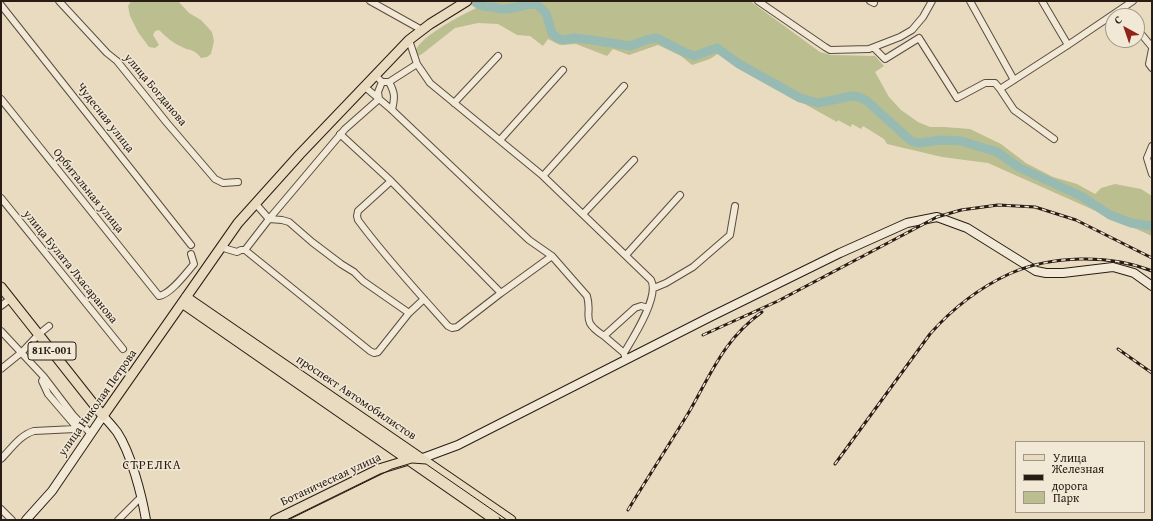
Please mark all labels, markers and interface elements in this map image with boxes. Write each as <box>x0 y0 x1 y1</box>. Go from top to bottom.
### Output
north arrow <box>1105 8 1145 48</box>
text: С <box>1110 11 1125 28</box>
street label: улица Богданова <box>121 51 189 129</box>
street label: Чудесная улица <box>73 80 137 156</box>
street label: Орбитальная улица <box>49 146 127 236</box>
street label: улица Булата Лхасаранова <box>20 207 120 327</box>
road number: 81К-001 <box>28 342 76 360</box>
street label: улица Николая Петрова <box>56 347 140 459</box>
street label: проспект Автомобилистов <box>293 352 419 444</box>
legend <box>1015 441 1145 513</box>
text: Улица <box>1053 449 1087 466</box>
street label: Ботаническая улица <box>279 450 383 510</box>
district label: СТРЕЛКА <box>122 458 182 474</box>
text: Железная дорога <box>1052 460 1104 494</box>
text: Парк <box>1053 489 1079 506</box>

